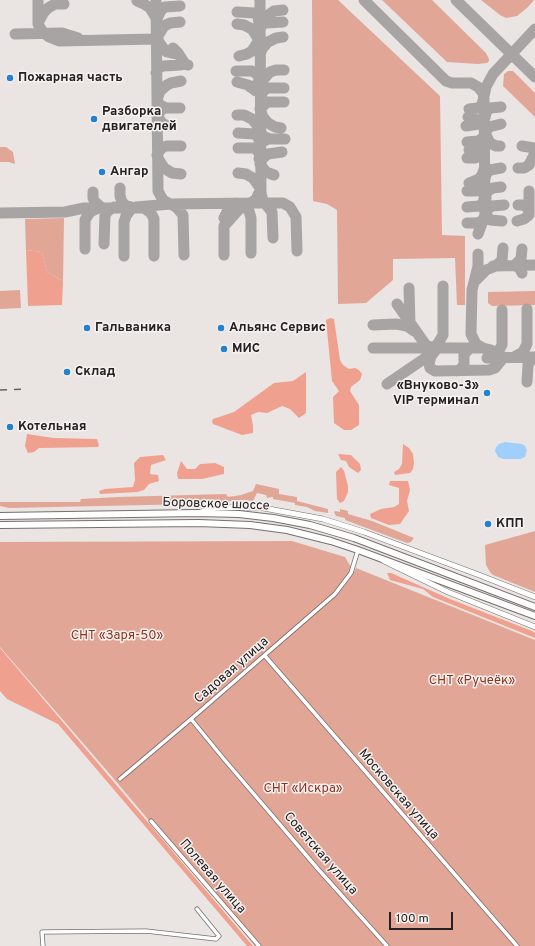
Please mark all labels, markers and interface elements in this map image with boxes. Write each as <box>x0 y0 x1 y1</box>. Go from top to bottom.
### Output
place label: Пожарная часть <box>18 70 123 86</box>
marker: Пожарная часть <box>5 73 15 83</box>
place label: Разборка двигателей <box>102 104 177 135</box>
marker: Разборка двигателей <box>89 114 99 124</box>
place label: Ангар <box>110 164 148 180</box>
marker: Ангар <box>97 167 107 177</box>
place label: Гальваника <box>95 320 171 336</box>
place label: Альянс Сервис <box>229 320 326 336</box>
marker: Гальваника <box>82 323 92 333</box>
marker: Альянс Сервис <box>216 323 226 333</box>
place label: МИС <box>232 341 260 357</box>
marker: МИС <box>219 344 229 354</box>
place label: Склад <box>75 364 115 380</box>
marker: Склад <box>62 367 72 377</box>
place label: «Внуково-3» VIP терминал <box>393 378 479 409</box>
marker: «Внуково-3» VIP терминал <box>482 388 492 398</box>
place label: Котельная <box>18 419 86 435</box>
marker: Котельная <box>5 422 15 432</box>
street label: Боровское шоссе <box>162 495 270 515</box>
place label: КПП <box>496 516 524 532</box>
marker: КПП <box>483 519 493 529</box>
park label: СНТ «Заря-50» <box>71 628 163 644</box>
street label: Садовая улица <box>192 635 272 707</box>
park label: СНТ «Ручеёк» <box>429 673 515 689</box>
street label: Московская улица <box>354 747 442 843</box>
park label: СНТ «Искра» <box>264 781 342 797</box>
street label: Советская улица <box>280 809 360 899</box>
street label: Полевая улица <box>175 837 249 917</box>
scale bar <box>391 904 455 930</box>
text: 100 m <box>396 911 429 927</box>

